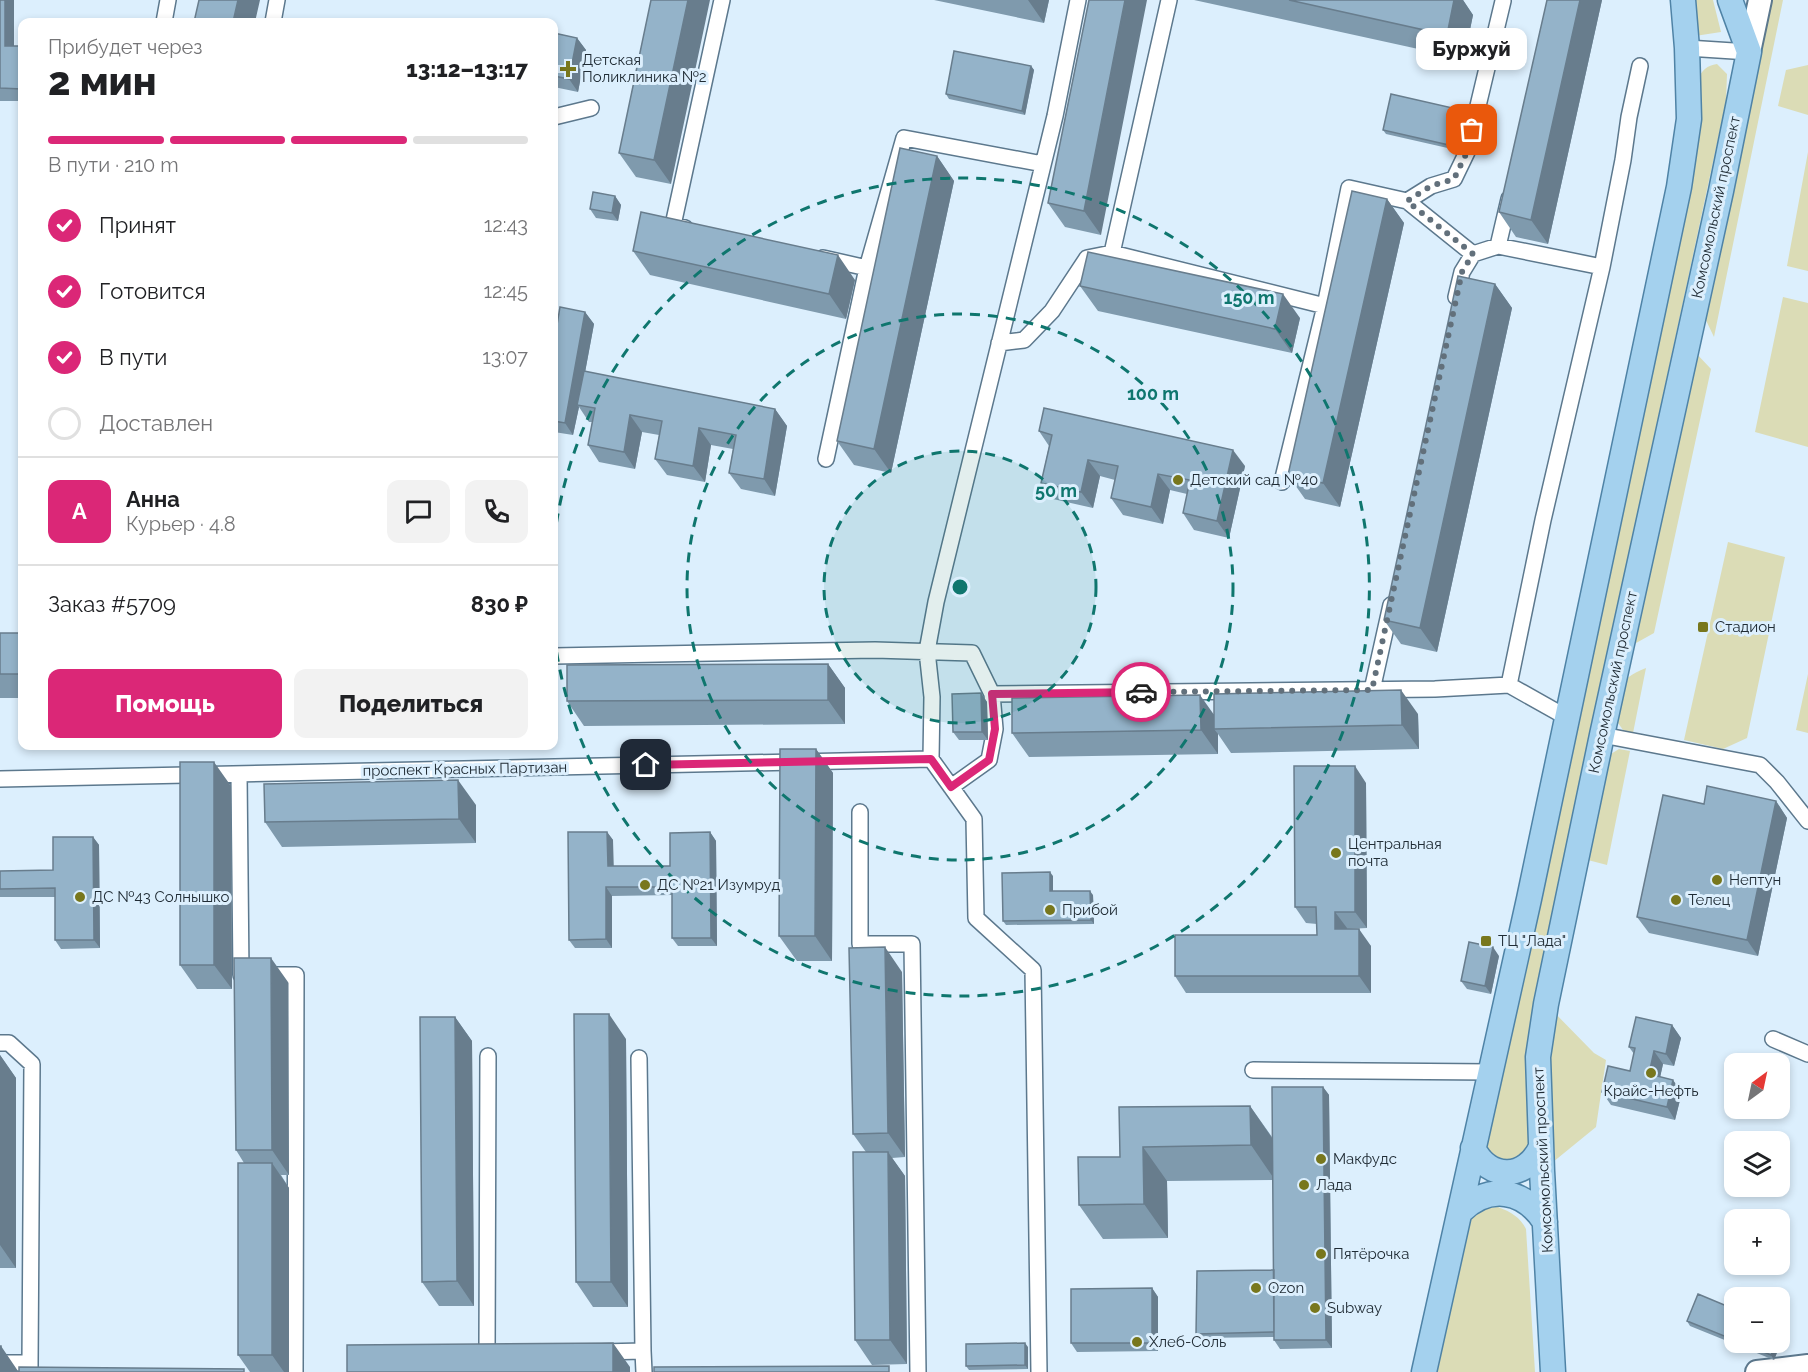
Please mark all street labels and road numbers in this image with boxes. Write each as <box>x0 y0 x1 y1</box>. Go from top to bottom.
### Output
street label: Комсомольский проспект <box>1688 114 1744 300</box>
street label: Комсомольский проспект <box>1585 589 1641 775</box>
street label: проспект Красных Партизан <box>363 758 567 780</box>
street label: Комсомольский проспект <box>1529 1067 1557 1253</box>

